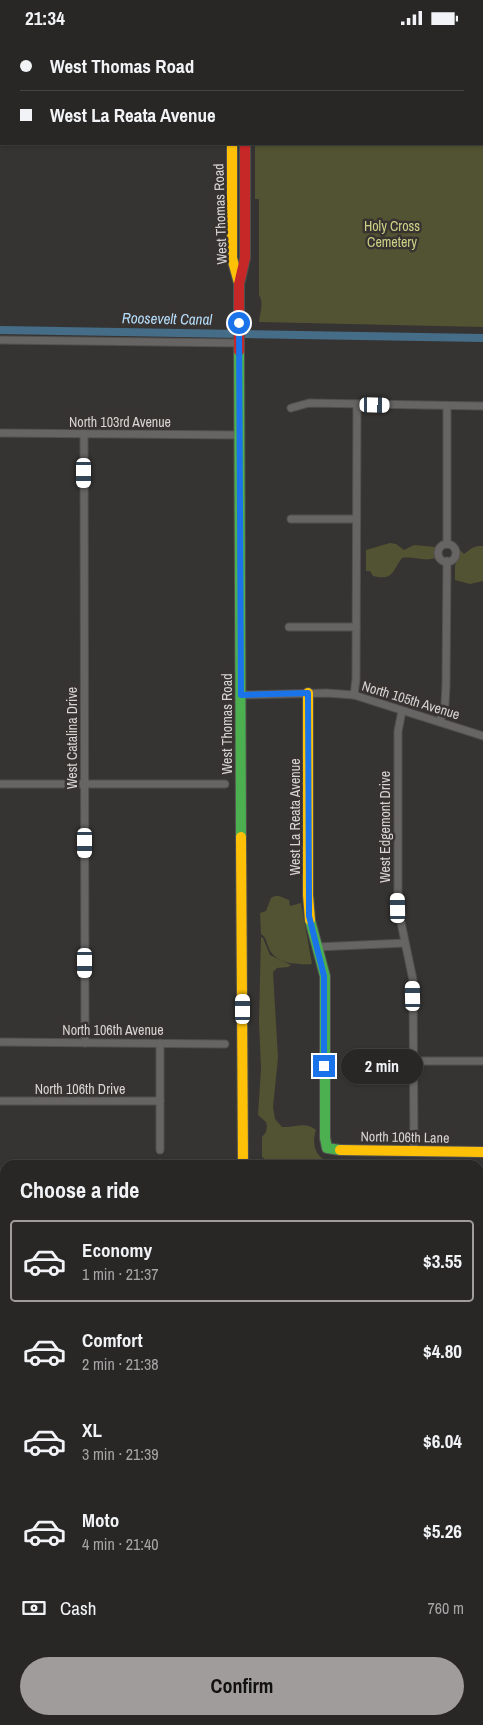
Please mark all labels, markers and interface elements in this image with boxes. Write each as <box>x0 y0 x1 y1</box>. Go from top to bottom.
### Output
text: 21:34 <box>25 5 65 31</box>
text: West Thomas Road <box>50 53 194 79</box>
text: West La Reata Avenue <box>50 102 216 128</box>
street label: West Thomas Road <box>209 163 231 265</box>
park label: Holy Cross Cemetery <box>364 217 420 251</box>
water label: Roosevelt Canal <box>122 307 213 330</box>
route start <box>228 312 250 334</box>
car <box>359 397 390 413</box>
street label: North 103rd Avenue <box>69 413 171 431</box>
car <box>76 458 91 488</box>
street label: West Thomas Road <box>218 673 236 775</box>
street label: North 105th Avenue <box>360 677 462 723</box>
street label: West Catalina Drive <box>63 687 81 789</box>
street label: West La Reata Avenue <box>286 758 304 876</box>
street label: West Edgemont Drive <box>376 771 394 883</box>
car <box>77 828 92 858</box>
car <box>390 893 405 923</box>
car <box>77 948 92 978</box>
car <box>405 981 420 1011</box>
car <box>235 994 250 1024</box>
street label: North 106th Avenue <box>62 1021 164 1039</box>
callout: 2 min <box>342 1049 424 1083</box>
route end <box>313 1055 335 1077</box>
text: 2 min <box>365 1055 399 1077</box>
street label: North 106th Drive <box>35 1080 125 1098</box>
street label: North 106th Lane <box>360 1127 450 1147</box>
text: Choose a ride <box>20 1175 139 1205</box>
text: Economy <box>82 1237 152 1263</box>
icon: car <box>22 1239 67 1284</box>
text: $3.55 <box>423 1248 462 1274</box>
text: 1 min · 21:37 <box>82 1263 159 1285</box>
text: Comfort <box>82 1327 143 1353</box>
icon: car <box>22 1329 67 1374</box>
text: $4.80 <box>423 1338 462 1364</box>
text: 2 min · 21:38 <box>82 1353 159 1375</box>
text: XL <box>82 1417 102 1443</box>
icon: car <box>22 1419 67 1464</box>
text: $6.04 <box>423 1428 462 1454</box>
text: 3 min · 21:39 <box>82 1443 159 1465</box>
text: Moto <box>82 1507 119 1533</box>
icon: car <box>22 1509 67 1554</box>
text: $5.26 <box>423 1518 462 1544</box>
text: 4 min · 21:40 <box>82 1533 159 1555</box>
icon: cash <box>20 1594 48 1622</box>
text: Cash <box>60 1595 96 1621</box>
text: 760 m <box>428 1597 464 1619</box>
button: Confirm <box>20 1657 464 1715</box>

